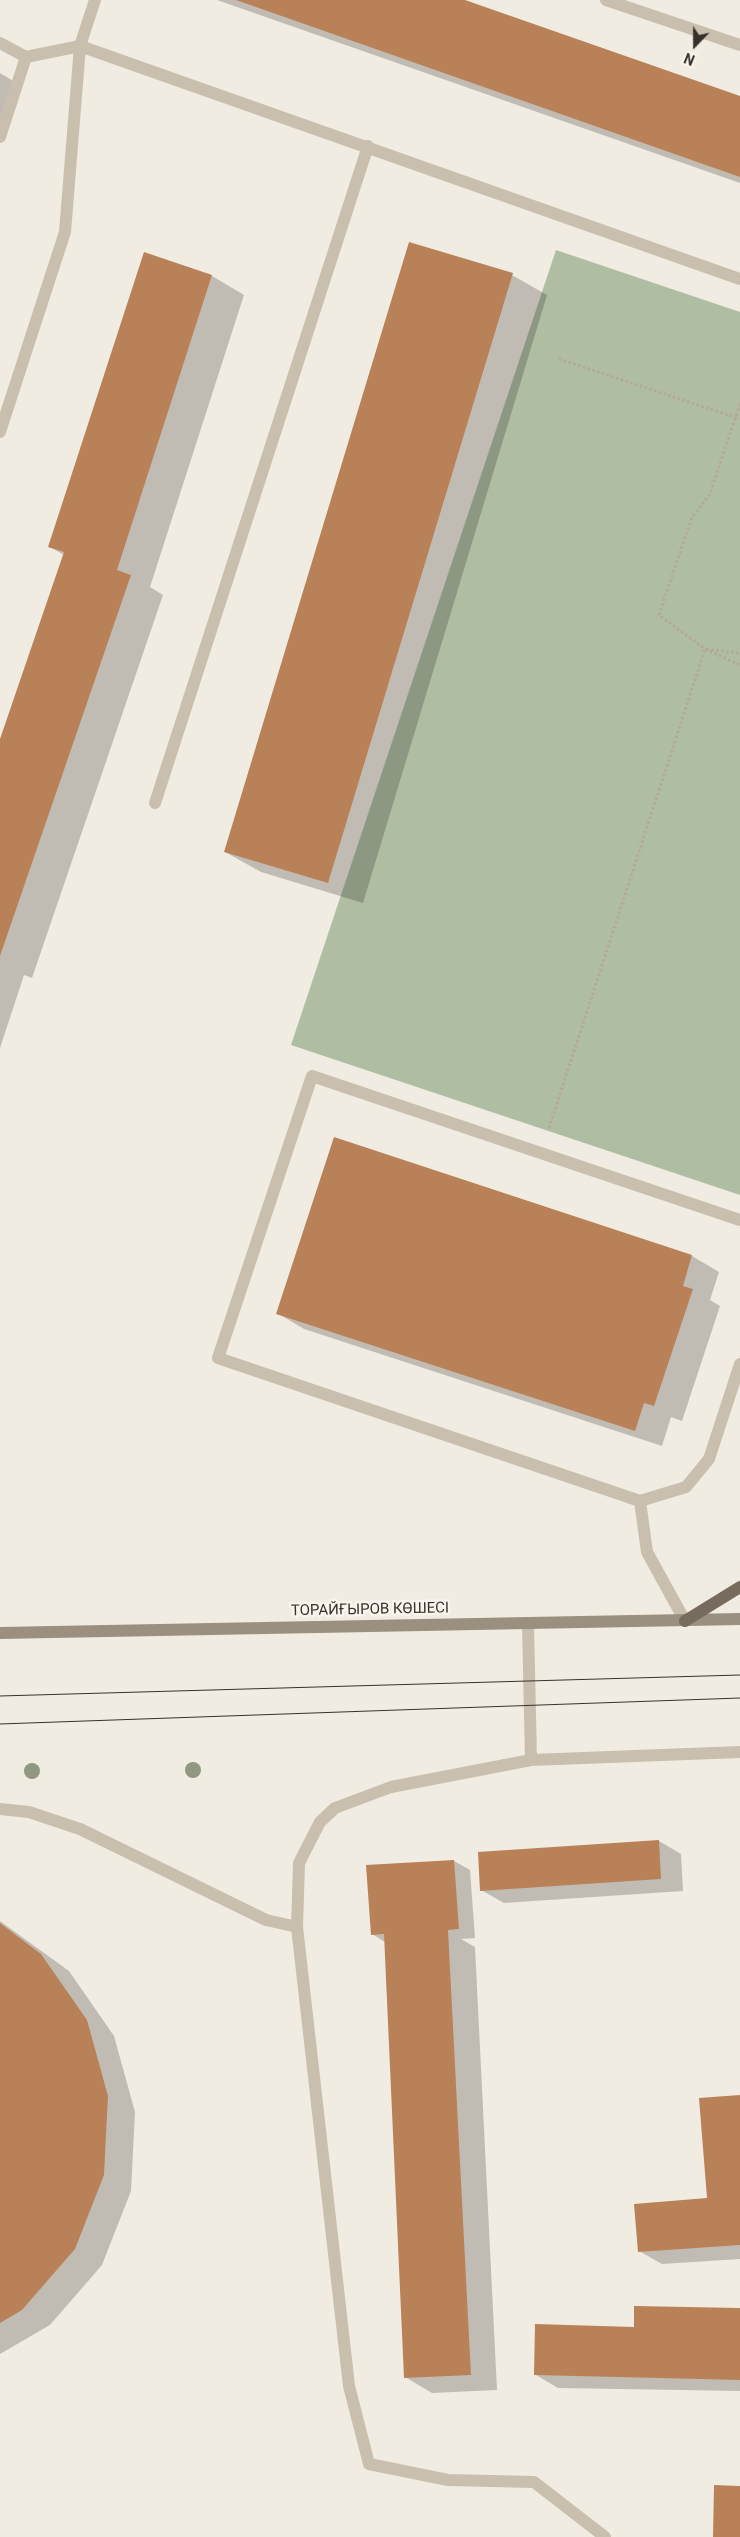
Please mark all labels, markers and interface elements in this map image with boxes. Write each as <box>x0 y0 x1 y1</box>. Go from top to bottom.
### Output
north arrow <box>670 20 720 70</box>
text: N <box>682 50 697 68</box>
street label: ТОРАЙҒЫРОВ КӨШЕСІ <box>291 1600 449 1620</box>

